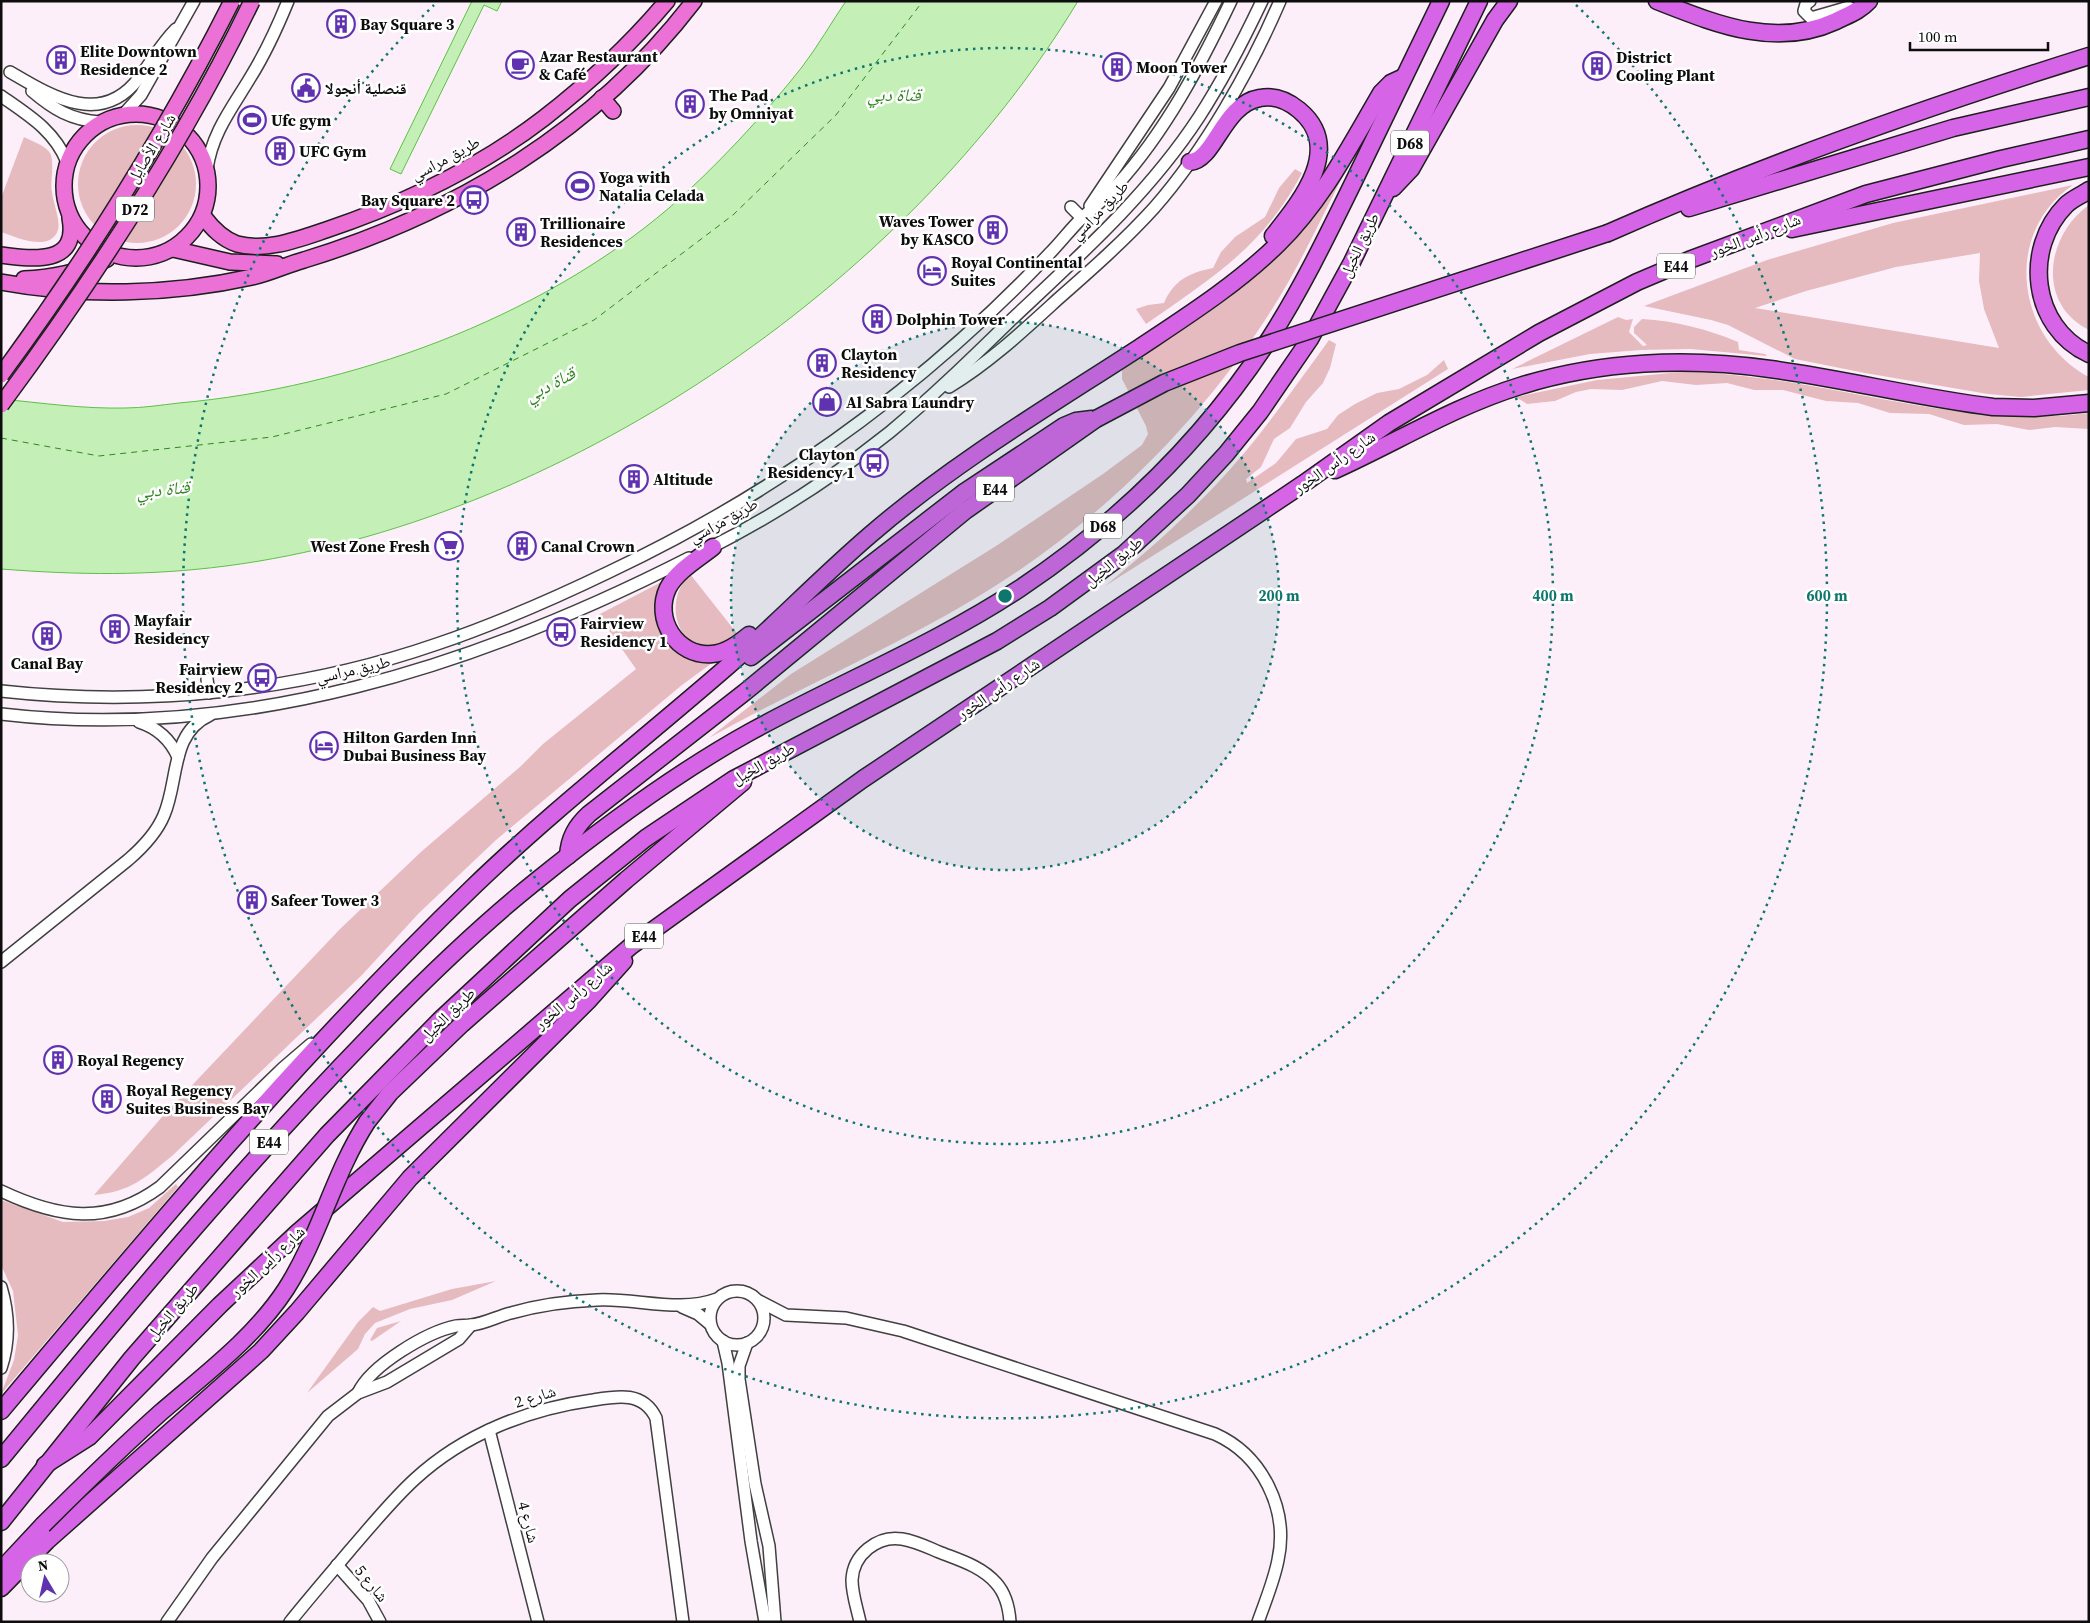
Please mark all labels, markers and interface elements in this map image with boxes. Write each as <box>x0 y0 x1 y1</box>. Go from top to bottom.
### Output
building icon: Bay Square 3 <box>326 9 356 39</box>
place label: Bay Square 3 <box>360 13 455 35</box>
scale bar <box>1910 20 2048 52</box>
text: 100 m <box>1918 26 1958 47</box>
place label: Elite Downtown Residence 2 <box>80 40 197 80</box>
building icon: Elite Downtown Residence 2 <box>46 45 76 75</box>
place label: Azar Restaurant & Café <box>539 45 658 85</box>
place label: District Cooling Plant <box>1616 46 1715 86</box>
cafe icon: Azar Restaurant & Café <box>505 50 535 80</box>
building icon: District Cooling Plant <box>1582 51 1612 81</box>
building icon: Moon Tower <box>1102 52 1132 82</box>
place label: Moon Tower <box>1136 56 1228 78</box>
public building icon: قنصلية أنجولا <box>291 73 321 103</box>
place label: قنصلية أنجولا <box>325 77 407 99</box>
water label: قناة دبي <box>867 82 923 109</box>
place label: The Pad by Omniyat <box>709 84 794 124</box>
building icon: The Pad by Omniyat <box>675 89 705 119</box>
sports icon: Ufc gym <box>237 105 267 135</box>
street label: شارع الأصايل <box>122 109 180 187</box>
place label: Ufc gym <box>271 109 332 131</box>
road number: D68 <box>1391 130 1429 156</box>
street label: طريق مراسي <box>406 131 485 187</box>
building icon: UFC Gym <box>265 136 295 166</box>
place label: UFC Gym <box>299 140 367 162</box>
place label: Yoga with Natalia Celada <box>599 166 705 206</box>
sports icon: Yoga with Natalia Celada <box>565 171 595 201</box>
street label: طريق مراسي <box>1065 175 1135 246</box>
bus stop icon: Bay Square 2 <box>459 185 489 215</box>
place label: Bay Square 2 <box>361 189 455 211</box>
road number: D72 <box>116 196 154 222</box>
street label: شارع رأس الخور <box>1706 208 1804 263</box>
street label: طريق الخيل <box>1334 209 1384 281</box>
place label: Waves Tower by KASCO <box>879 210 975 250</box>
place label: Trillionaire Residences <box>540 212 625 252</box>
building icon: Waves Tower by KASCO <box>978 215 1008 245</box>
building icon: Trillionaire Residences <box>506 217 536 247</box>
place label: Royal Continental Suites <box>951 251 1083 291</box>
road number: E44 <box>1657 254 1695 278</box>
hotel icon: Royal Continental Suites <box>917 256 947 286</box>
building icon: Dolphin Tower <box>862 304 892 334</box>
place label: Dolphin Tower <box>896 308 1005 330</box>
place label: Clayton Residency <box>841 343 917 383</box>
building icon: Clayton Residency <box>807 348 837 378</box>
water label: قناة دبي <box>520 359 583 410</box>
shop icon: Al Sabra Laundry <box>812 387 842 417</box>
place label: Al Sabra Laundry <box>846 391 975 413</box>
street label: شارع رأس الخور <box>1288 426 1379 499</box>
place label: Clayton Residency 1 <box>767 443 855 483</box>
bus stop icon: Clayton Residency 1 <box>859 448 889 478</box>
building icon: Altitude <box>619 464 649 494</box>
place label: Altitude <box>653 468 713 490</box>
water label: قناة دبي <box>135 474 193 507</box>
road number: E44 <box>976 476 1014 502</box>
street label: طريق مراسي <box>685 492 762 550</box>
road number: D68 <box>1084 514 1122 538</box>
supermarket icon: West Zone Fresh <box>434 531 464 561</box>
building icon: Canal Crown <box>507 531 537 561</box>
street label: طريق الخيل <box>1079 531 1147 591</box>
place label: West Zone Fresh <box>310 535 430 557</box>
place label: Canal Crown <box>541 535 635 557</box>
text: 200 m <box>1258 585 1300 606</box>
text: 400 m <box>1532 585 1574 606</box>
text: 600 m <box>1806 585 1848 606</box>
centre of rings <box>996 587 1014 605</box>
place label: Mayfair Residency <box>134 609 210 649</box>
place label: Fairview Residency 1 <box>580 612 668 652</box>
building icon: Mayfair Residency <box>100 614 130 644</box>
bus stop icon: Fairview Residency 1 <box>546 617 576 647</box>
building icon: Canal Bay <box>32 621 62 651</box>
street label: طريق مراسي <box>314 650 393 690</box>
place label: Canal Bay <box>11 652 84 674</box>
street label: شارع رأس الخور <box>951 652 1044 724</box>
place label: Fairview Residency 2 <box>155 658 243 698</box>
bus stop icon: Fairview Residency 2 <box>247 663 277 693</box>
place label: Hilton Garden Inn Dubai Business Bay <box>343 726 487 766</box>
hotel icon: Hilton Garden Inn Dubai Business Bay <box>309 731 339 761</box>
street label: طريق الخيل <box>727 737 799 789</box>
building icon: Safeer Tower 3 <box>237 885 267 915</box>
place label: Safeer Tower 3 <box>271 889 379 911</box>
road number: E44 <box>625 924 663 948</box>
street label: شارع رأس الخور <box>529 956 617 1035</box>
street label: طريق الخيل <box>414 982 480 1046</box>
building icon: Royal Regency <box>43 1045 73 1075</box>
place label: Royal Regency <box>77 1049 184 1071</box>
place label: Royal Regency Suites Business Bay <box>126 1079 270 1119</box>
building icon: Royal Regency Suites Business Bay <box>92 1084 122 1114</box>
road number: E44 <box>250 1130 288 1154</box>
street label: شارع رأس الخور <box>224 1220 309 1302</box>
street label: طريق الخيل <box>141 1278 203 1344</box>
street label: شارع 2 <box>512 1379 558 1413</box>
street label: شارع 4 <box>513 1499 545 1545</box>
north arrow <box>20 1553 70 1603</box>
text: N <box>36 1554 50 1576</box>
street label: شارع 5 <box>350 1560 394 1606</box>

